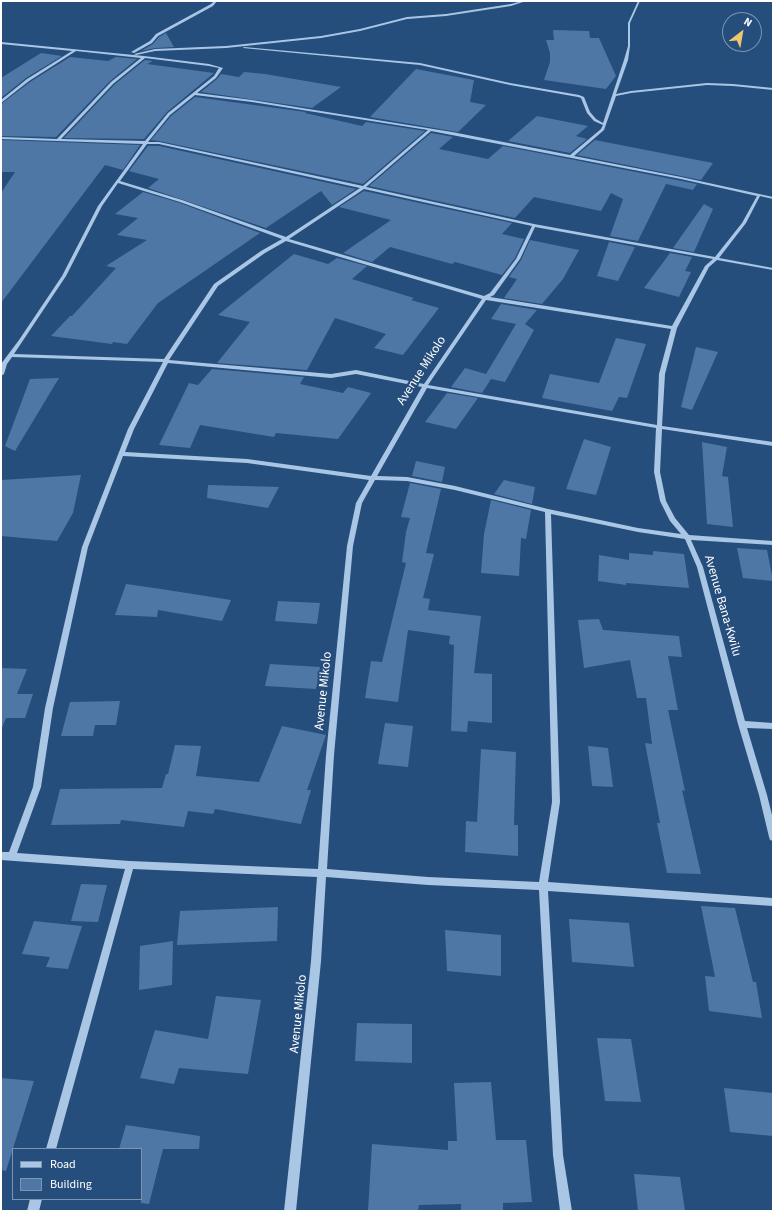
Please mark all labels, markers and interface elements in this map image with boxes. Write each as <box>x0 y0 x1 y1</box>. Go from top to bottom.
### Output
north arrow <box>722 12 762 52</box>
text: N <box>741 14 755 30</box>
street label: Avenue Mikolo <box>394 334 450 408</box>
street label: Avenue Bana-Kwilu <box>700 553 744 659</box>
street label: Avenue Mikolo <box>312 651 336 731</box>
street label: Avenue Mikolo <box>287 974 311 1054</box>
legend <box>12 1148 142 1200</box>
text: Road <box>50 1156 76 1173</box>
text: Building <box>50 1176 92 1193</box>

